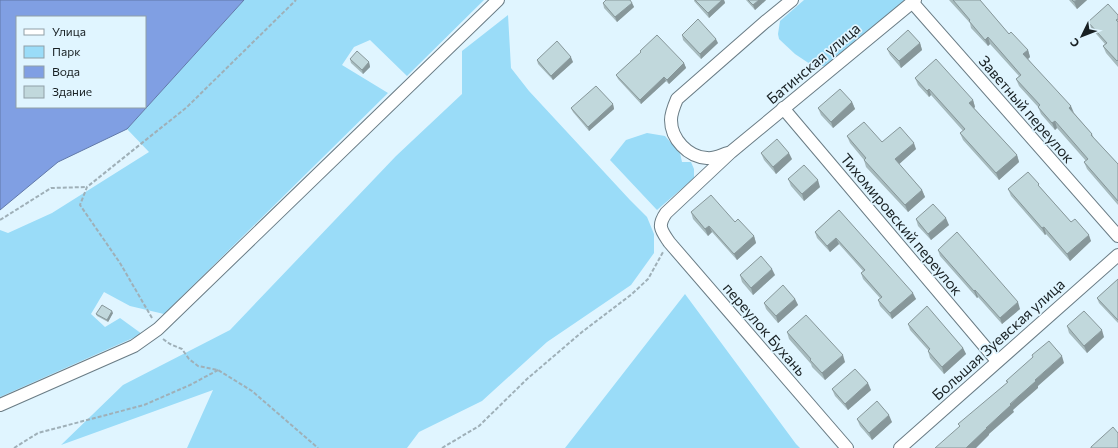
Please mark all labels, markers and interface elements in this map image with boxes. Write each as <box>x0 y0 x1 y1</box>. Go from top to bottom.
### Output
legend <box>16 16 146 108</box>
north arrow <box>1062 16 1102 56</box>
street label: Батинская улица <box>763 19 863 107</box>
text: Улица <box>52 24 86 38</box>
text: С <box>1067 36 1082 50</box>
text: Парк <box>52 44 81 58</box>
street label: Заветный переулок <box>976 52 1078 166</box>
text: Вода <box>52 64 80 78</box>
text: Здание <box>52 84 92 98</box>
street label: Тихомировский переулок <box>837 149 967 299</box>
street label: Большая Зуевская улица <box>928 275 1068 403</box>
street label: переулок Бухань <box>720 279 811 379</box>

